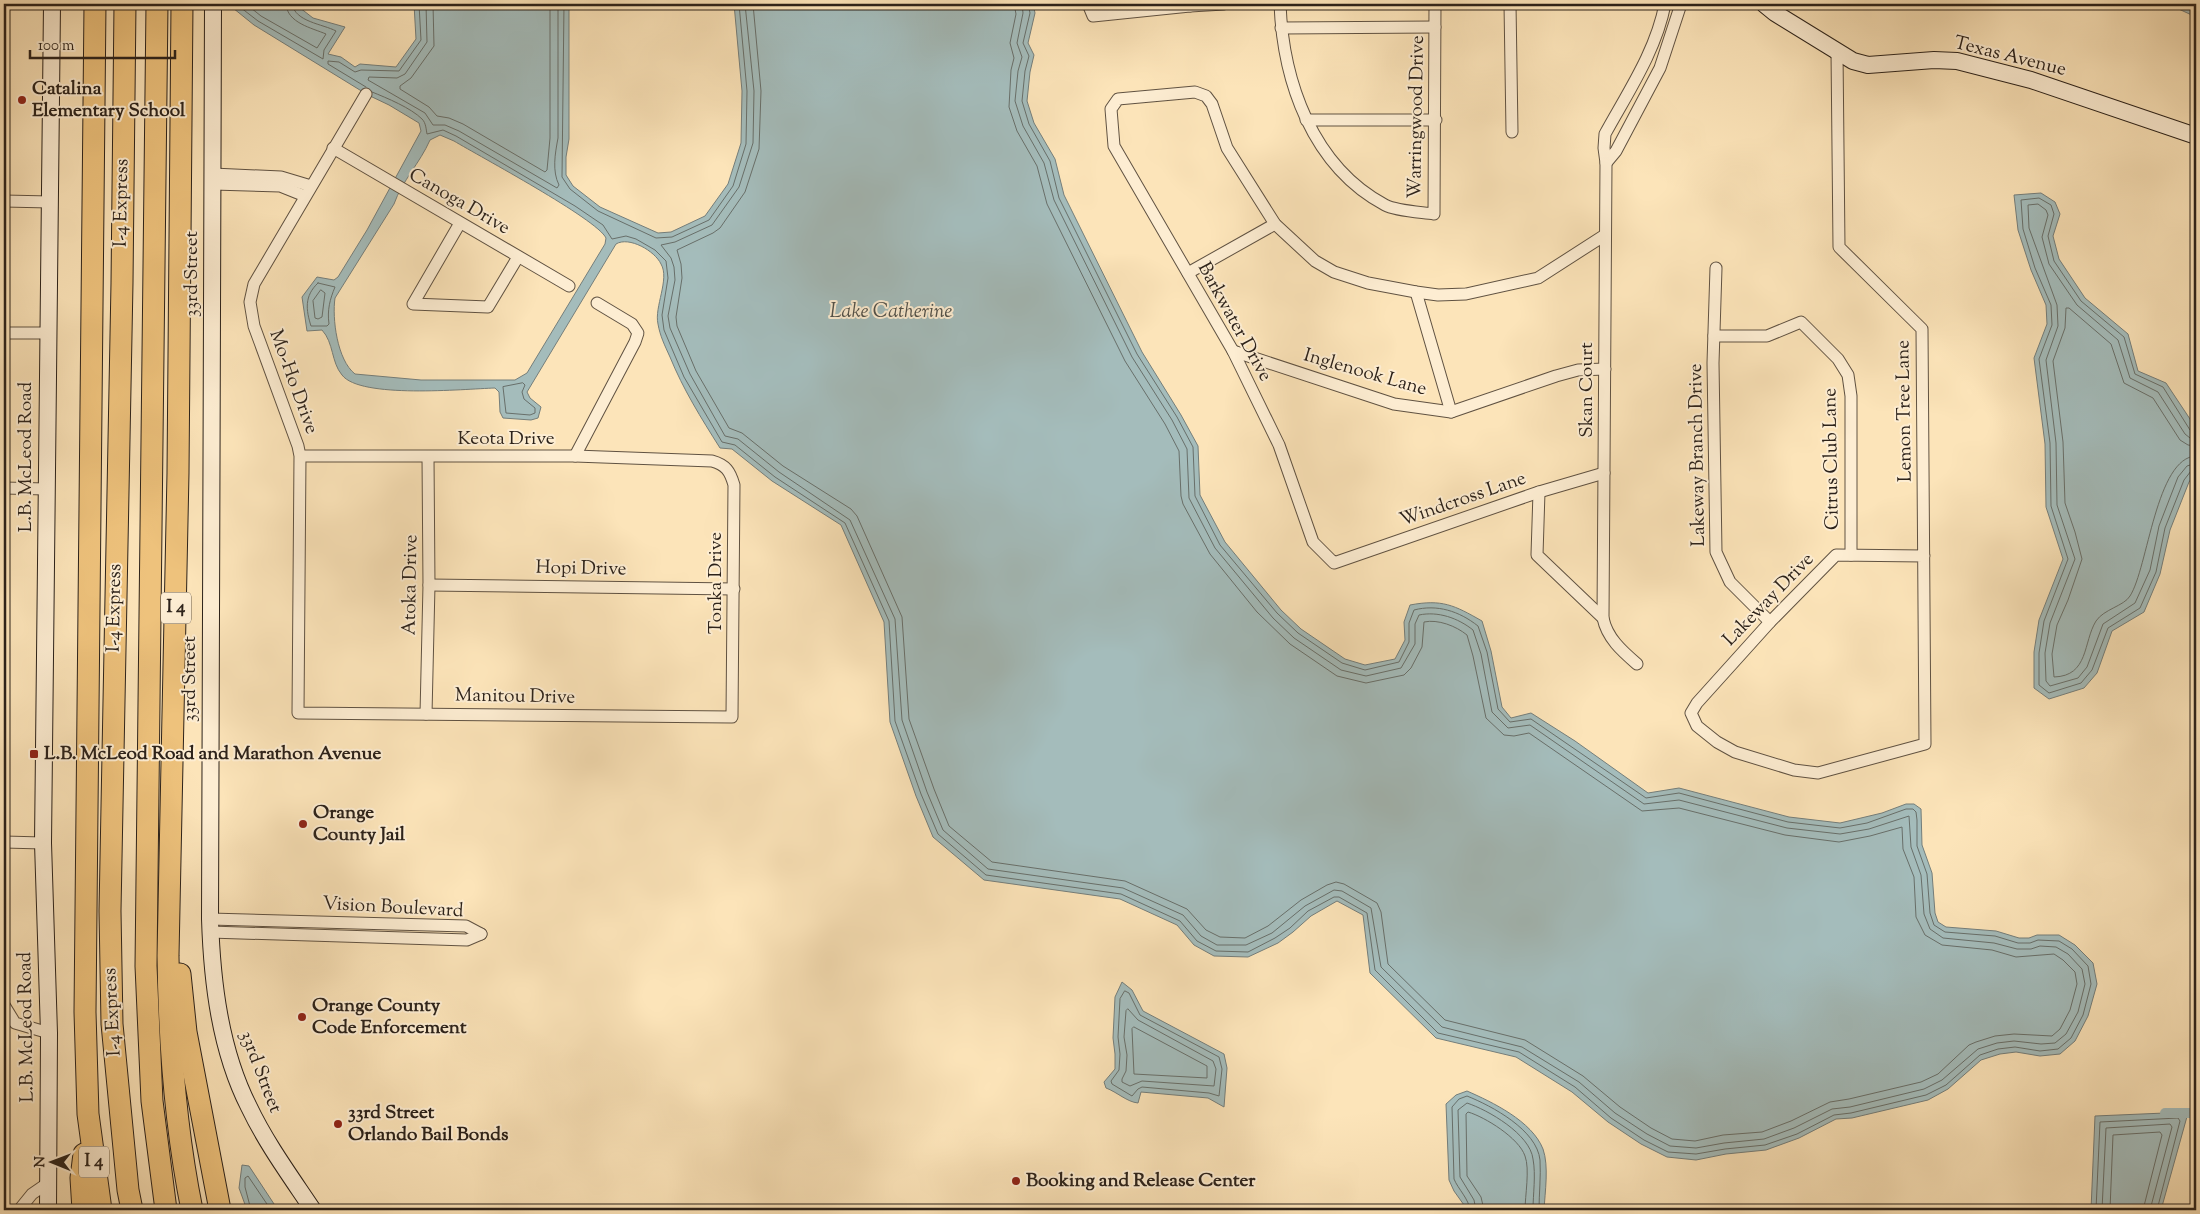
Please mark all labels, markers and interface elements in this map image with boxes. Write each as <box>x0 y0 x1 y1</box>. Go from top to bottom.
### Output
scale bar <box>30 28 175 60</box>
street label: Texas Avenue <box>1951 30 2069 84</box>
street label: Warringwood Drive <box>1402 35 1432 199</box>
text: 100 m <box>38 36 75 57</box>
place label: Catalina Elementary School <box>32 76 186 125</box>
marker: Catalina Elementary School <box>16 94 28 106</box>
street label: I-4 Express <box>108 158 136 248</box>
street label: Canoga Drive <box>403 162 515 242</box>
street label: 33rd Street <box>179 230 206 317</box>
street label: Barkwater Drive <box>1190 258 1278 387</box>
water label: Lake Catherine <box>830 298 952 327</box>
street label: Mo-Ho Drive <box>262 326 324 438</box>
street label: Lemon Tree Lane <box>1890 340 1920 482</box>
street label: Skan Court <box>1574 342 1601 438</box>
street label: Inglenook Lane <box>1300 343 1430 403</box>
street label: Lakeway Branch Drive <box>1683 363 1713 547</box>
street label: L.B. McLeod Road <box>13 381 40 532</box>
street label: Citrus Club Lane <box>1817 388 1847 530</box>
street label: Keota Drive <box>457 426 555 453</box>
street label: Windcross Lane <box>1396 466 1530 534</box>
street label: Tonka Drive <box>703 532 730 634</box>
street label: Atoka Drive <box>397 534 425 636</box>
street label: Lakeway Drive <box>1717 547 1821 653</box>
street label: Hopi Drive <box>535 555 627 583</box>
street label: I-4 Express <box>101 563 129 653</box>
road number: I 4 <box>161 592 191 624</box>
street label: 33rd Street <box>177 635 204 722</box>
street label: Manitou Drive <box>455 682 576 712</box>
place label: L.B. McLeod Road and Marathon Avenue <box>44 741 382 768</box>
marker: L.B. McLeod Road and Marathon Avenue <box>28 748 40 760</box>
place label: Orange County Jail <box>313 800 406 849</box>
marker: Orange County Jail <box>297 818 309 830</box>
street label: Vision Boulevard <box>322 891 465 925</box>
street label: L.B. McLeod Road <box>12 951 42 1102</box>
street label: I-4 Express <box>97 967 129 1057</box>
place label: Orange County Code Enforcement <box>312 993 467 1042</box>
marker: Orange County Code Enforcement <box>296 1011 308 1023</box>
street label: 33rd Street <box>232 1027 288 1118</box>
place label: 33rd Street Orlando Bail Bonds <box>348 1100 509 1149</box>
marker: 33rd Street Orlando Bail Bonds <box>332 1118 344 1130</box>
north arrow <box>28 1136 78 1186</box>
road number: I 4 <box>79 1146 109 1178</box>
text: N <box>31 1156 51 1168</box>
place label: Booking and Release Center <box>1026 1168 1256 1195</box>
marker: Booking and Release Center <box>1010 1175 1022 1187</box>

